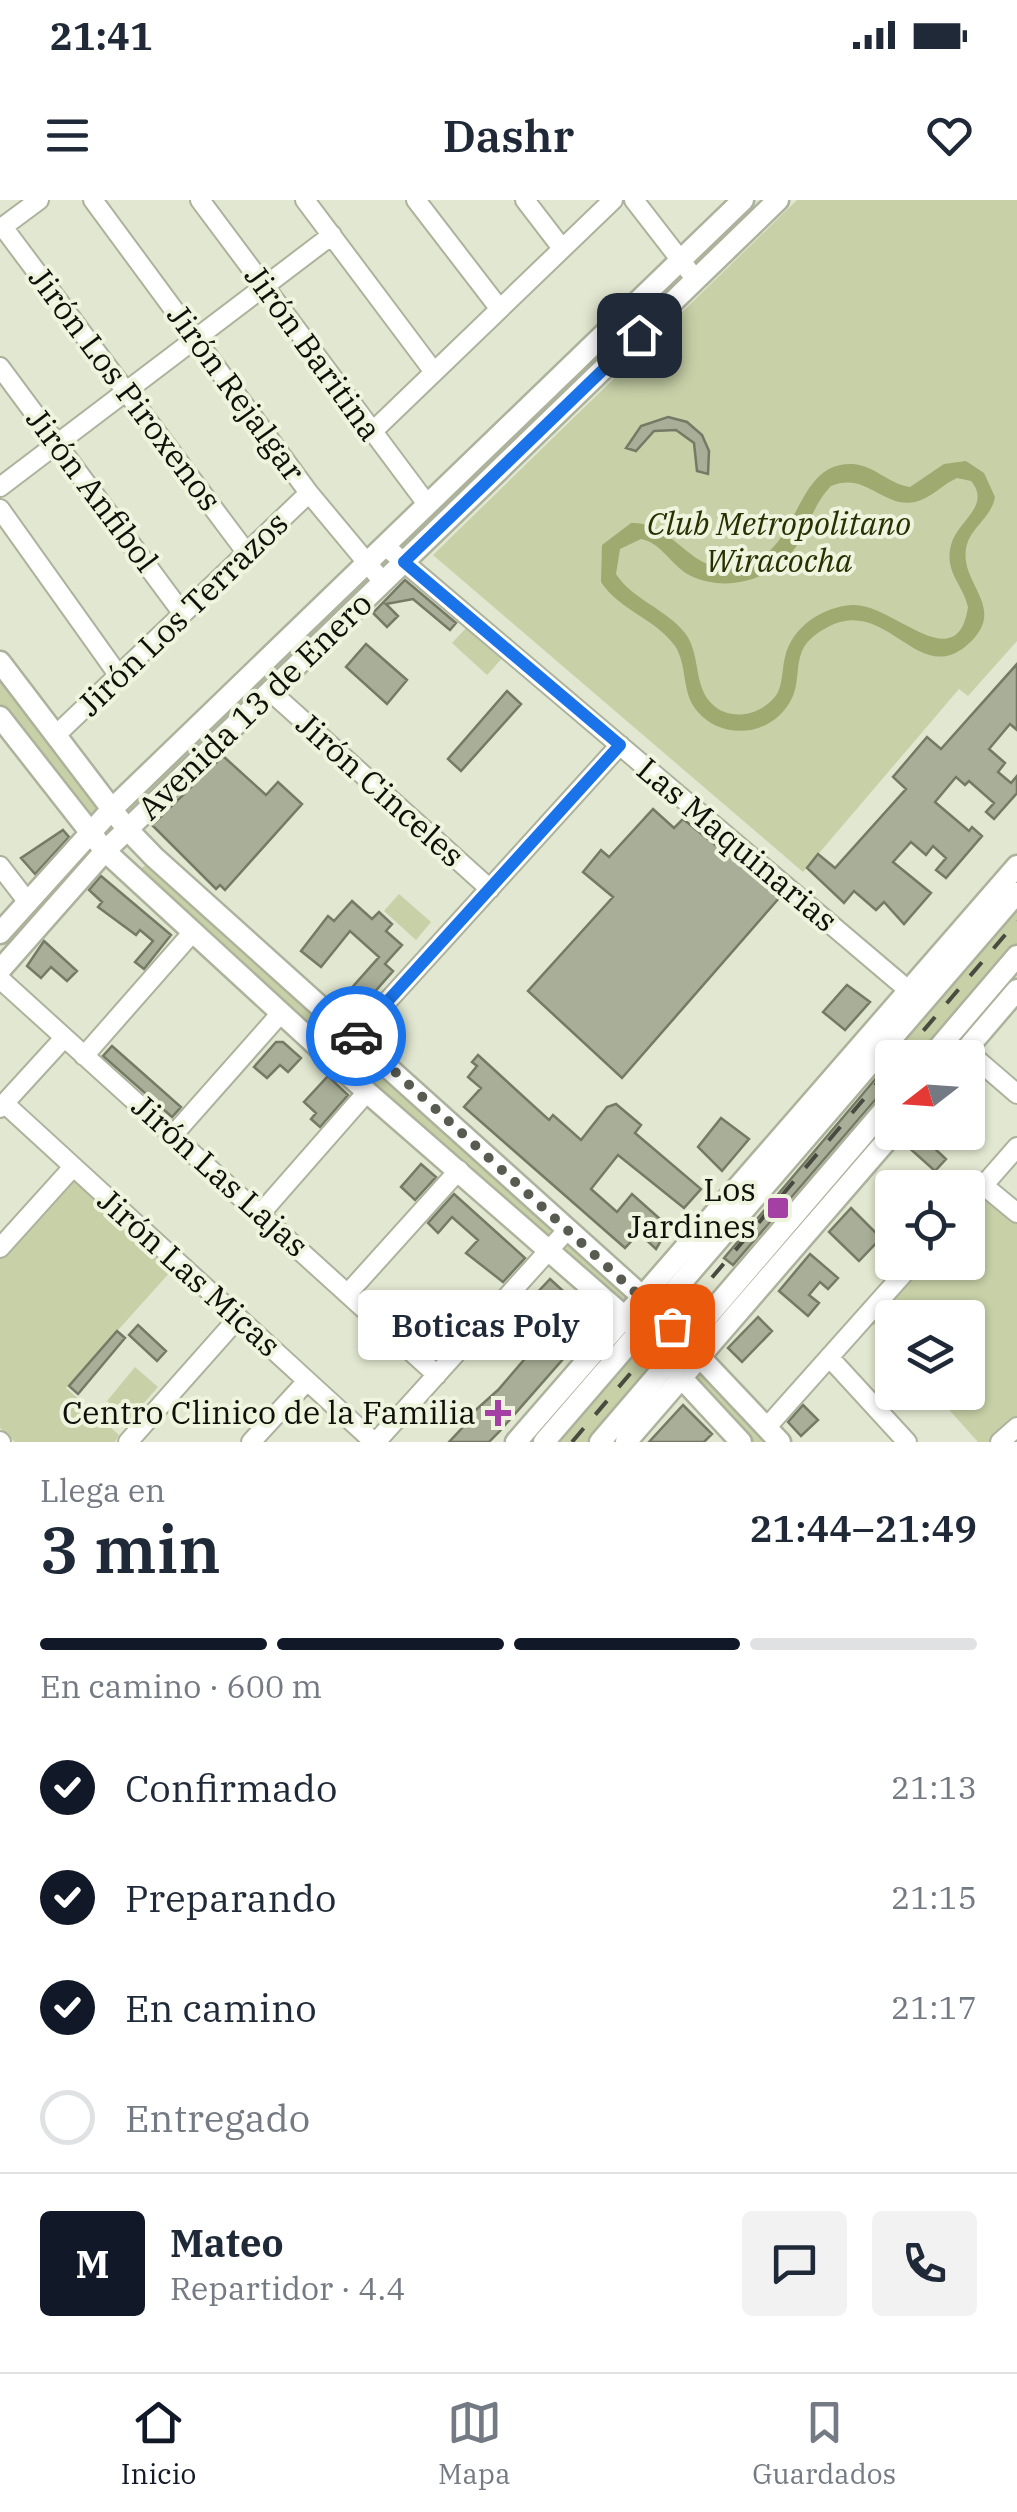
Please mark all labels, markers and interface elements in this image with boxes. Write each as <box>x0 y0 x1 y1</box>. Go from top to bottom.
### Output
text: 21:41 <box>50 11 153 60</box>
text: Dashr <box>443 106 574 164</box>
icon: menu <box>40 108 95 163</box>
icon: heart <box>922 108 977 163</box>
street label: Jirón Baritina <box>236 256 392 449</box>
street label: Jirón Los Piroxenos <box>20 258 231 519</box>
pin <box>597 293 682 378</box>
street label: Jirón Rejalgar <box>158 296 315 489</box>
icon: home <box>612 308 667 363</box>
street label: Jirón Anfibol <box>17 399 168 580</box>
street label: Jirón Los Terrazos <box>68 502 296 725</box>
park label: Club Metropolitano Wiracocha <box>647 502 911 581</box>
street label: Avenida 13 de Enero <box>128 582 380 828</box>
street label: Jirón Cinceles <box>288 703 473 876</box>
street label: Las Maquinarias <box>629 748 847 940</box>
courier <box>306 986 406 1086</box>
icon: car <box>329 1009 384 1064</box>
north arrow <box>875 1040 985 1150</box>
map controls <box>875 1040 985 1410</box>
street label: Jirón Las Lajas <box>124 1085 318 1266</box>
place label: Los Jardines <box>627 1168 756 1247</box>
button: locate <box>875 1170 985 1280</box>
street label: Jirón Las Micas <box>89 1179 290 1365</box>
marker: Los Jardines <box>765 1195 791 1221</box>
pin <box>630 1284 715 1369</box>
callout: Boticas Poly <box>357 1291 612 1361</box>
icon: bag <box>645 1299 700 1354</box>
button: layers <box>875 1300 985 1410</box>
text: Boticas Poly <box>391 1304 580 1346</box>
place label: Centro Clinico de la Familia <box>62 1391 476 1433</box>
marker: Centro Clinico de la Familia <box>485 1400 511 1426</box>
text: Llega en <box>40 1469 166 1511</box>
text: 21:44–21:49 <box>750 1503 977 1552</box>
text: 3 min <box>40 1506 221 1591</box>
text: En camino · 600 m <box>40 1665 322 1707</box>
icon: check <box>40 1760 95 1815</box>
text: Confirmado <box>125 1763 337 1812</box>
text: 21:13 <box>891 1766 977 1808</box>
icon: check <box>40 1870 95 1925</box>
text: Preparando <box>125 1873 336 1922</box>
text: 21:15 <box>891 1876 977 1918</box>
icon: check <box>40 1980 95 2035</box>
text: En camino <box>125 1983 317 2032</box>
text: 21:17 <box>891 1986 977 2028</box>
text: Entregado <box>125 2093 310 2142</box>
button: chat <box>742 2211 847 2316</box>
button: phone <box>872 2211 977 2316</box>
text: Mateo <box>170 2218 284 2267</box>
text: M <box>75 2239 110 2288</box>
text: Repartidor · 4.4 <box>170 2267 405 2309</box>
tab: Inicio <box>121 2395 196 2492</box>
tab: Mapa <box>438 2395 510 2492</box>
tab: Guardados <box>752 2395 896 2492</box>

